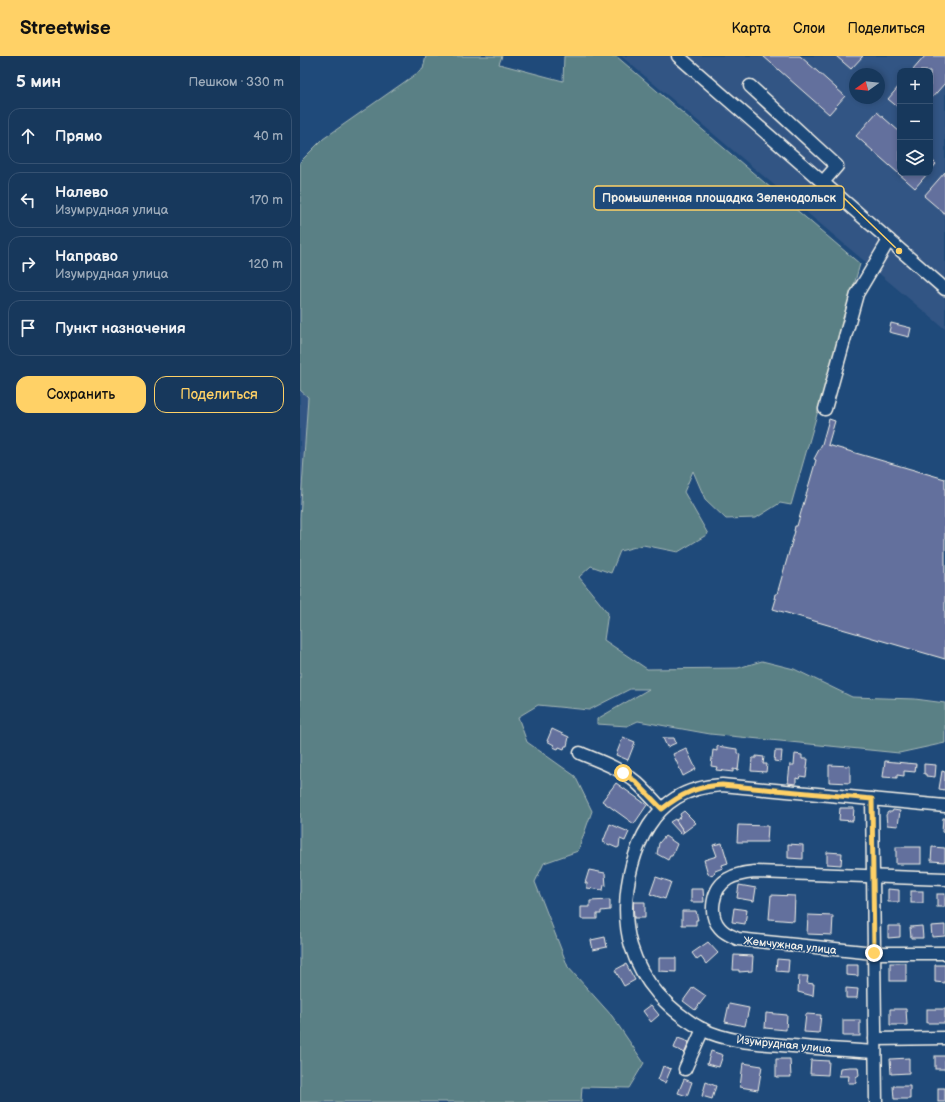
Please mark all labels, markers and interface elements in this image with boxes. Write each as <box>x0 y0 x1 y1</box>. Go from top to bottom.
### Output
text: Streetwise <box>20 17 111 40</box>
text: Карта <box>731 20 771 37</box>
text: Слои <box>793 20 825 37</box>
text: Поделиться <box>847 20 925 37</box>
north arrow <box>849 68 885 104</box>
map controls <box>897 68 933 176</box>
button: + <box>897 68 933 104</box>
text: 5 мин <box>16 72 61 92</box>
text: Пешком · 330 m <box>189 74 284 90</box>
button: − <box>897 104 933 140</box>
icon: ahead <box>17 125 39 147</box>
text: Прямо <box>55 127 102 146</box>
text: 40 m <box>253 128 283 144</box>
button: layers <box>897 140 933 176</box>
text: Налево <box>55 183 108 202</box>
callout: Промышленная площадка Зеленодольск <box>594 186 844 210</box>
icon: left <box>17 189 39 211</box>
text: Промышленная площадка Зеленодольск <box>602 191 836 206</box>
text: 170 m <box>250 192 283 208</box>
text: Изумрудная улица <box>55 202 168 218</box>
text: Направо <box>55 247 118 266</box>
icon: right <box>17 253 39 275</box>
text: 120 m <box>248 256 283 272</box>
text: Изумрудная улица <box>55 266 168 282</box>
icon: arrive <box>17 317 39 339</box>
text: Пункт назначения <box>55 319 186 338</box>
button: Сохранить <box>16 376 146 413</box>
button: Поделиться <box>154 376 284 413</box>
route start <box>614 764 632 782</box>
street label: Жемчужная улица <box>743 934 838 957</box>
route end <box>865 944 883 962</box>
street label: Изумрудная улица <box>736 1033 833 1056</box>

